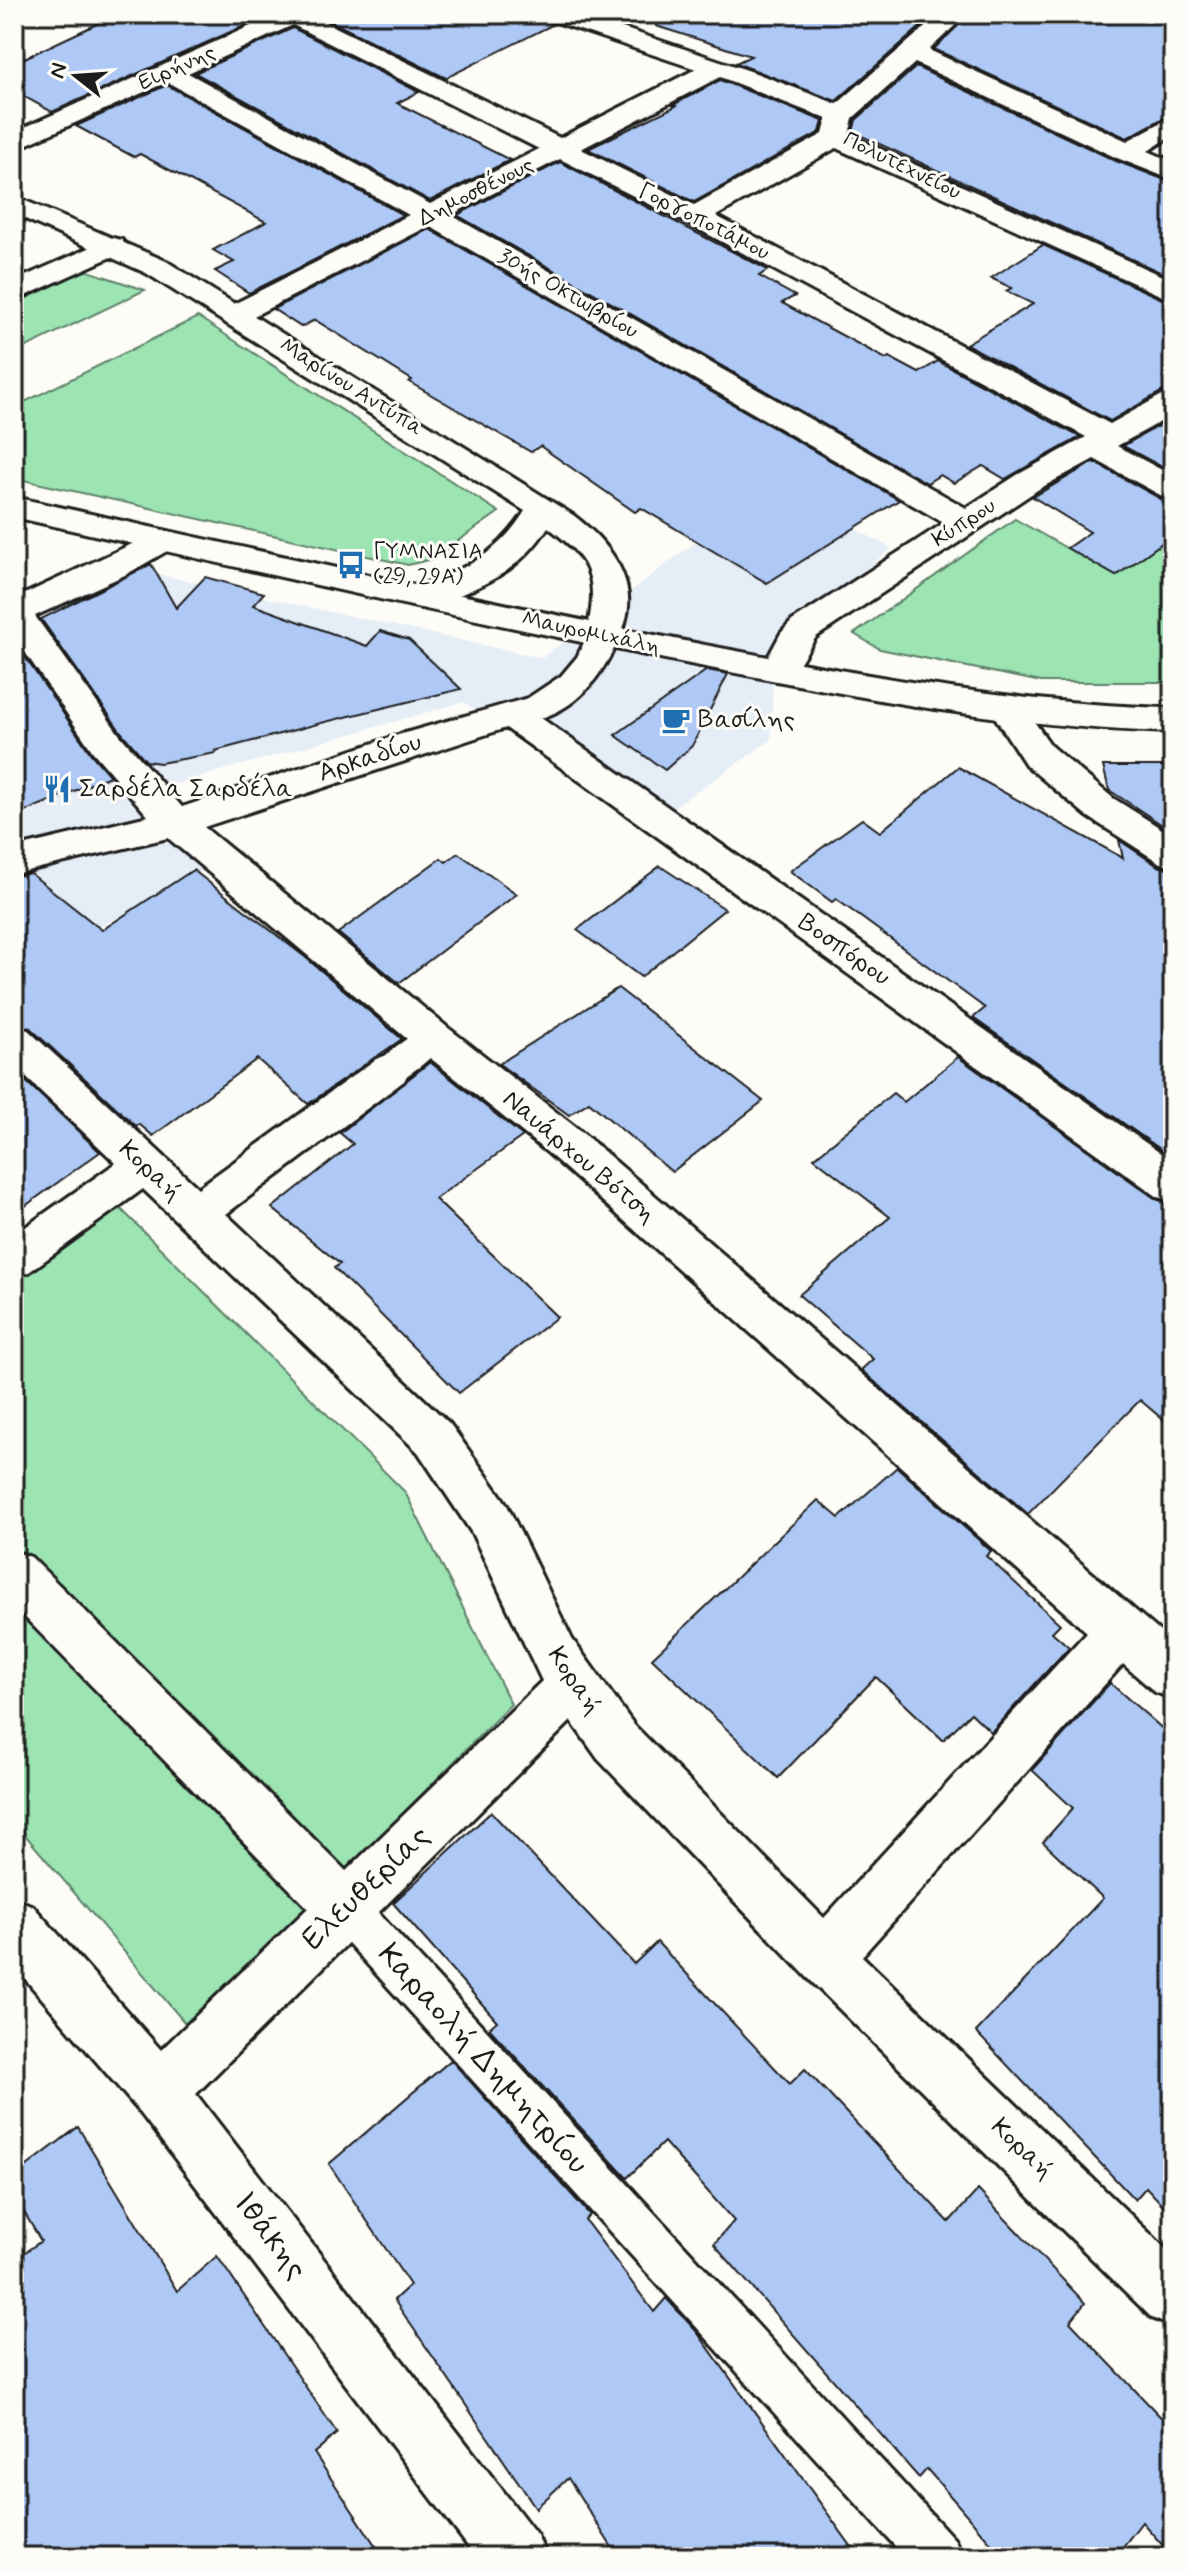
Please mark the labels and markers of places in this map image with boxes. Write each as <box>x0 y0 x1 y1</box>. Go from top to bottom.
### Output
place label: ΓΥΜΝΑΣΙΑ (29, 29Α) <box>373 538 483 591</box>
bus stop icon: ΓΥΜΝΑΣΙΑ (29, 29Α) <box>336 550 366 580</box>
place label: Βασίλης <box>698 703 795 737</box>
cafe icon: Βασίλης <box>661 705 691 735</box>
place label: Σαρδέλα Σαρδέλα <box>79 772 293 806</box>
restaurant icon: Σαρδέλα Σαρδέλα <box>42 774 72 804</box>

